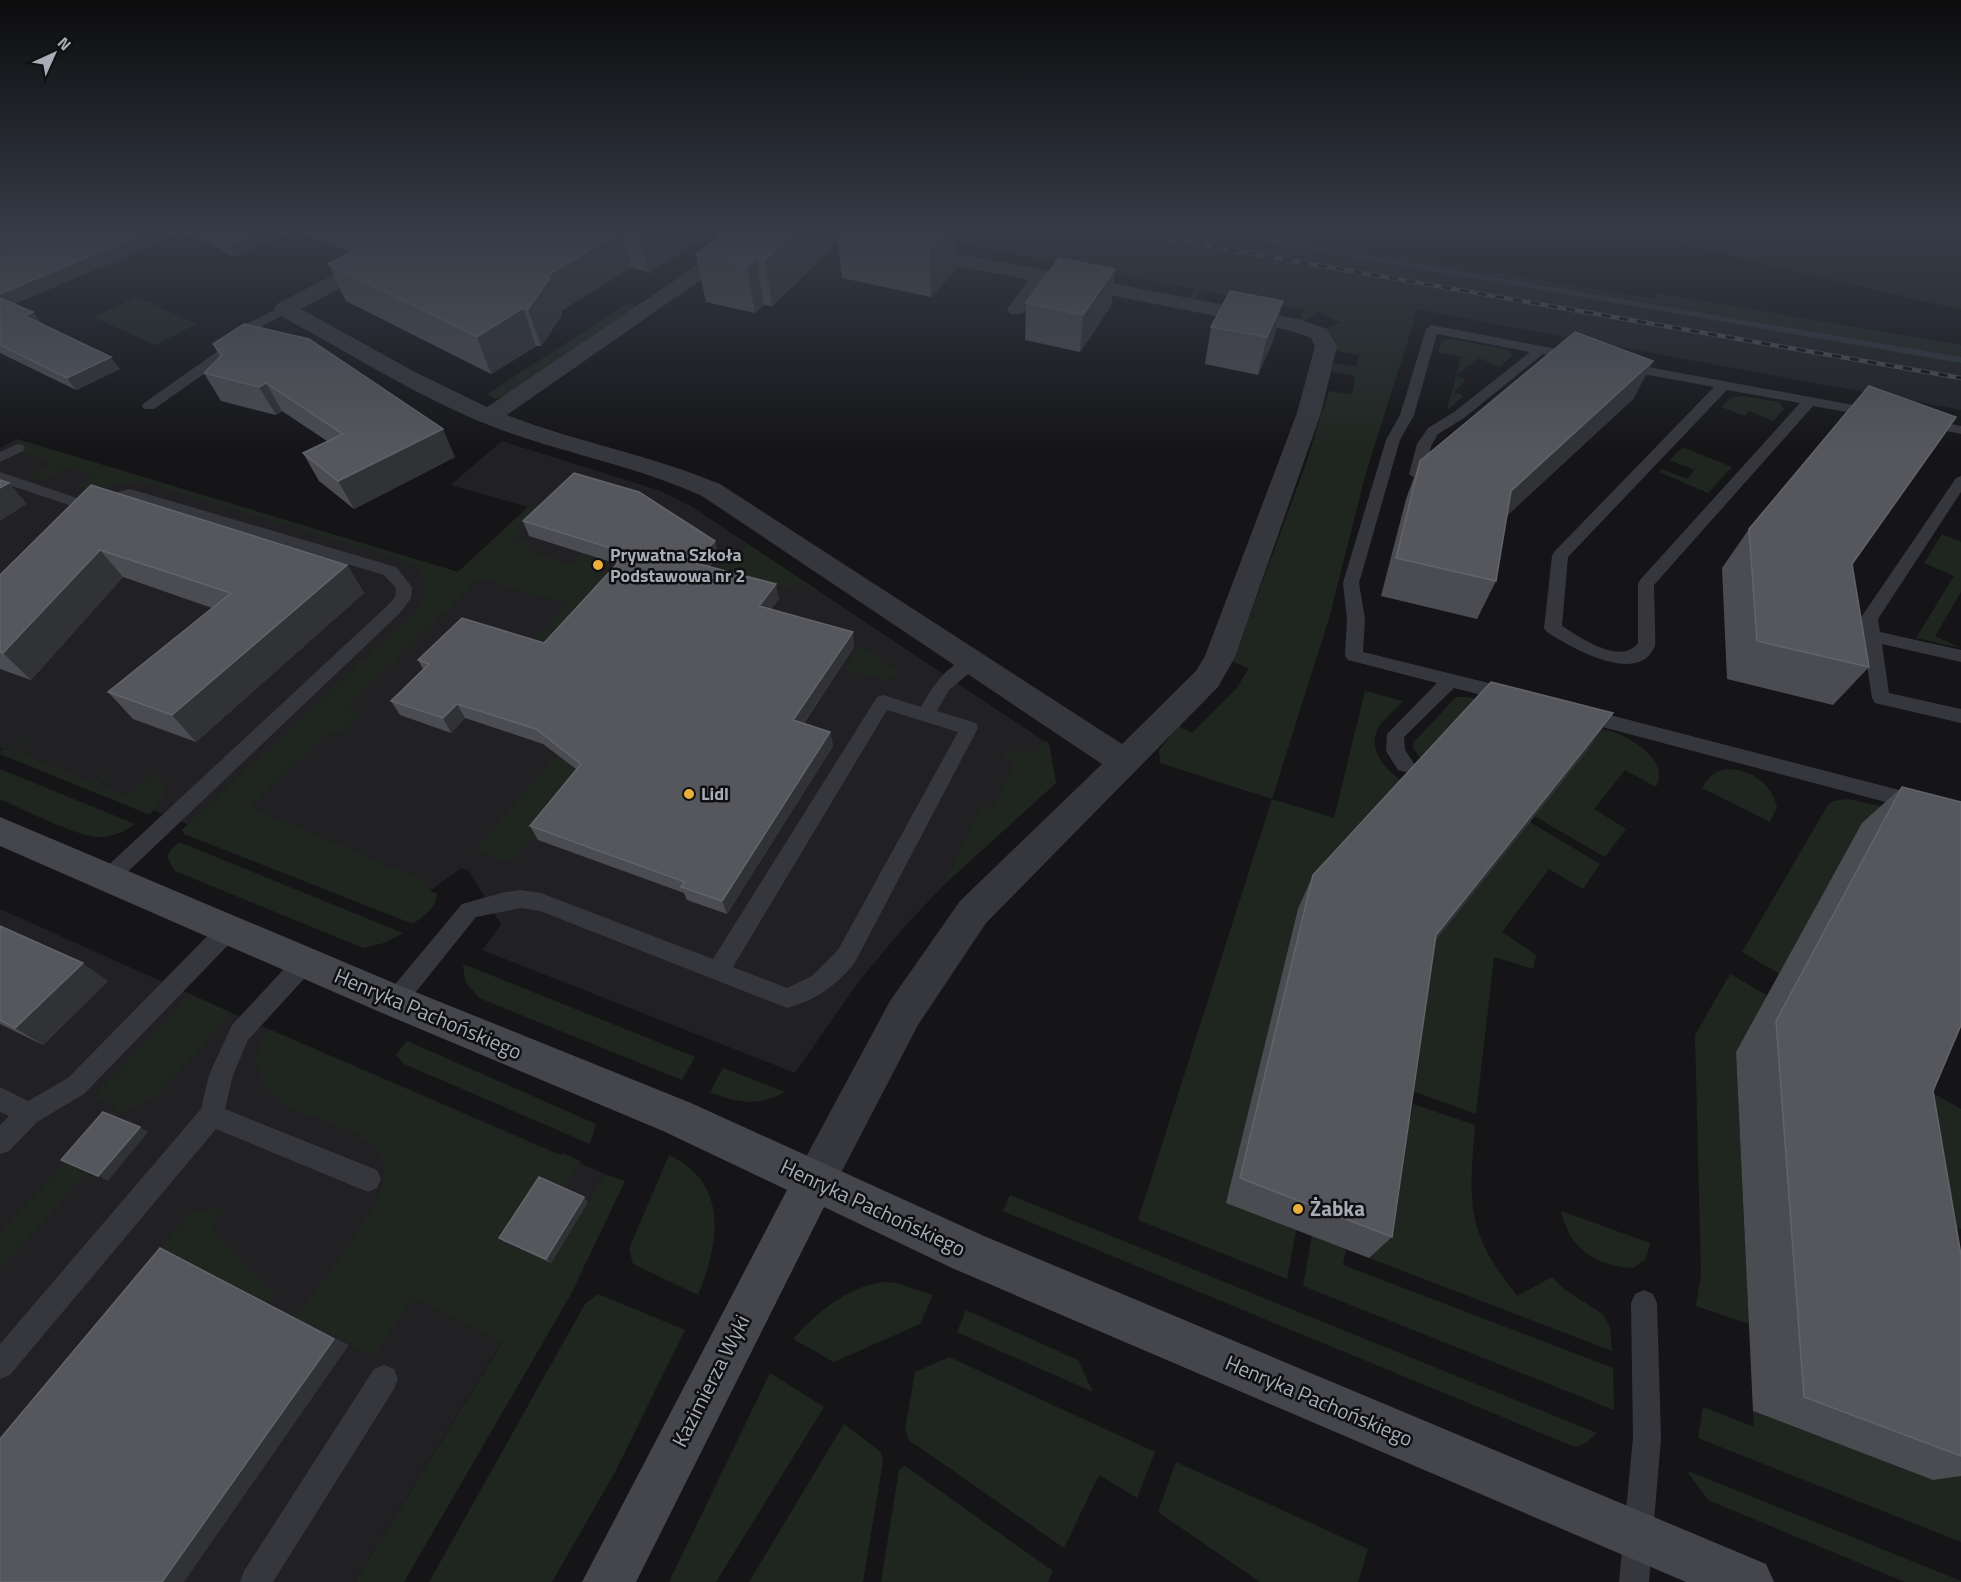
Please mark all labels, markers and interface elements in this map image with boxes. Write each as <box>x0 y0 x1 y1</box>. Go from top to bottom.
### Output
north arrow <box>24 24 84 84</box>
text: N <box>52 31 77 56</box>
place label: Prywatna Szkoła Podstawowa nr 2 <box>610 541 745 589</box>
marker: Prywatna Szkoła Podstawowa nr 2 <box>591 558 605 572</box>
place label: Lidl <box>701 780 729 807</box>
marker: Lidl <box>682 787 696 801</box>
street label: Henryka Pachońskiego <box>330 959 527 1067</box>
street label: Henryka Pachońskiego <box>776 1150 971 1264</box>
place label: Żabka <box>1310 1192 1365 1224</box>
marker: Żabka <box>1291 1202 1305 1216</box>
street label: Kazimierza Wyki <box>663 1309 757 1452</box>
street label: Henryka Pachońskiego <box>1221 1346 1418 1454</box>

